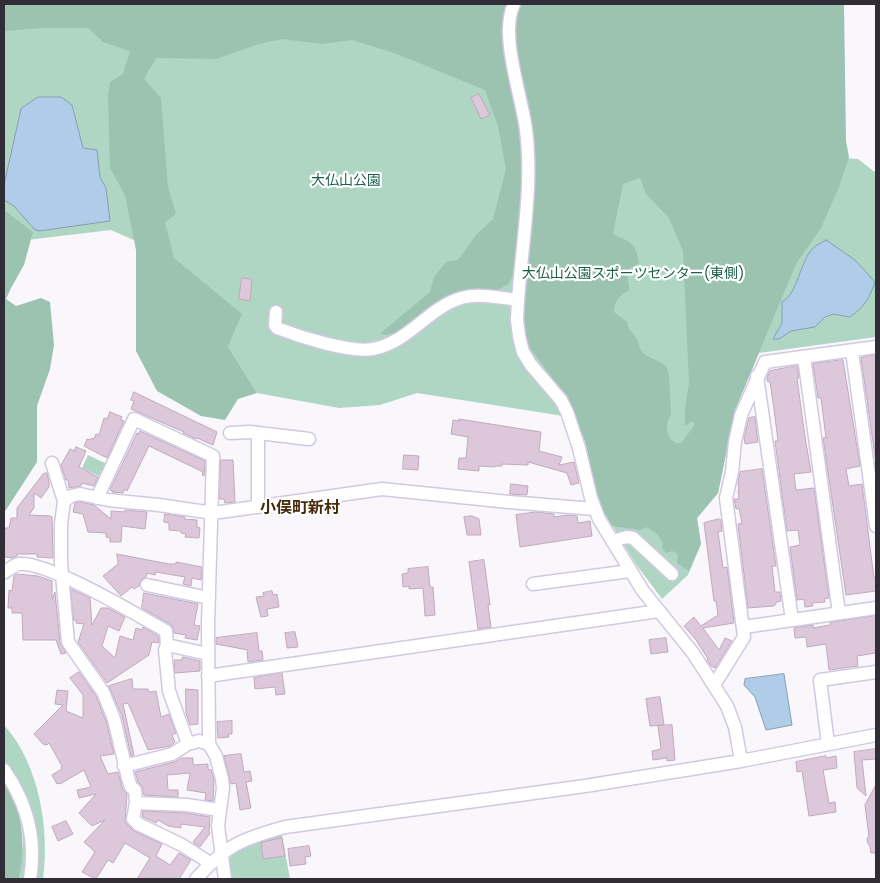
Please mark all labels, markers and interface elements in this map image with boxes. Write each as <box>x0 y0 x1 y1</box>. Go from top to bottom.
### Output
park label: 大仏山公園 <box>311 173 381 189</box>
park label: 大仏山公園スポーツセンター(東側) <box>522 266 744 282</box>
district label: 小俣町新村 <box>260 499 340 519</box>

